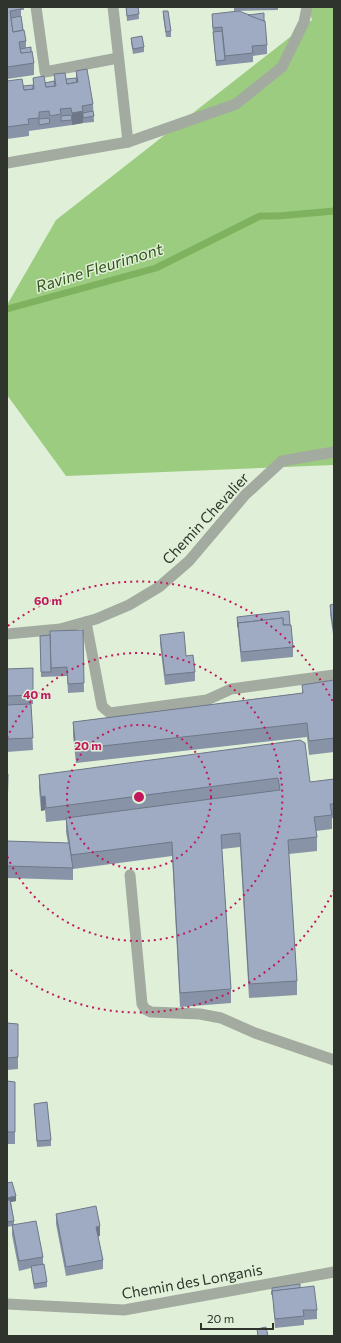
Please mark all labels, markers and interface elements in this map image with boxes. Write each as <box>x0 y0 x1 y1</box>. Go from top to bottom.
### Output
water label: Ravine Fleurimont <box>33 238 165 295</box>
street label: Chemin Chevalier <box>158 468 252 568</box>
text: 60 m <box>34 593 62 607</box>
text: 40 m <box>23 687 51 701</box>
text: 20 m <box>74 738 102 752</box>
centre of rings <box>132 790 146 804</box>
street label: Chemin des Longanis <box>120 1260 264 1302</box>
scale bar <box>201 1305 273 1331</box>
text: 20 m <box>207 1311 234 1325</box>

